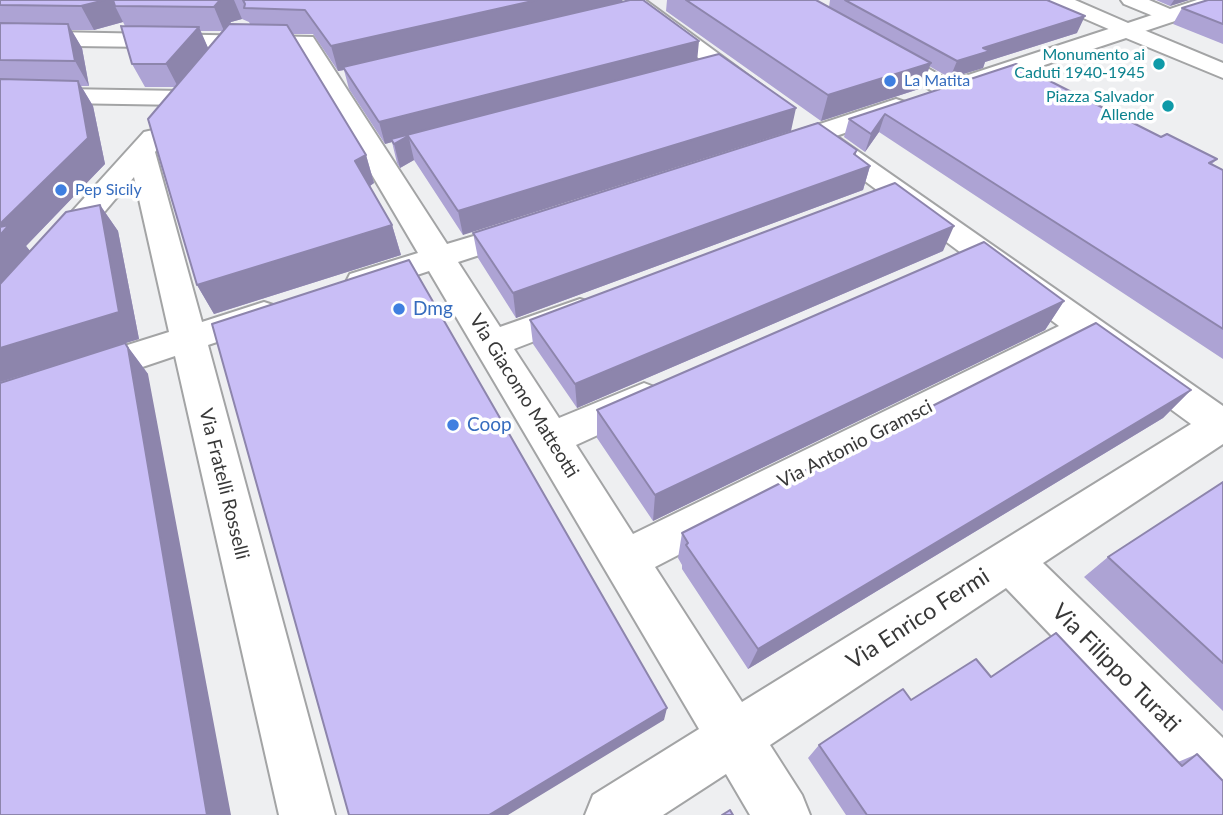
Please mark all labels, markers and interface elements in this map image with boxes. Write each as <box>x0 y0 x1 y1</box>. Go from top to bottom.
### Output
place label: Monumento ai Caduti 1940-1945 <box>1014 45 1145 83</box>
marker: Monumento ai Caduti 1940-1945 <box>1151 56 1167 72</box>
place label: La Matita <box>904 71 970 91</box>
marker: La Matita <box>882 73 898 89</box>
place label: Piazza Salvador Allende <box>1046 87 1154 125</box>
marker: Piazza Salvador Allende <box>1160 98 1176 114</box>
place label: Pep Sicily <box>75 180 142 200</box>
marker: Pep Sicily <box>53 182 69 198</box>
place label: Dmg <box>413 298 453 320</box>
marker: Dmg <box>391 301 407 317</box>
street label: Via Giacomo Matteotti <box>464 310 584 482</box>
street label: Via Antonio Gramsci <box>774 395 936 493</box>
street label: Via Fratelli Rosselli <box>194 406 254 562</box>
place label: Coop <box>467 414 512 436</box>
marker: Coop <box>445 417 461 433</box>
street label: Via Enrico Fermi <box>841 563 995 675</box>
street label: Via Filippo Turati <box>1046 598 1186 738</box>

